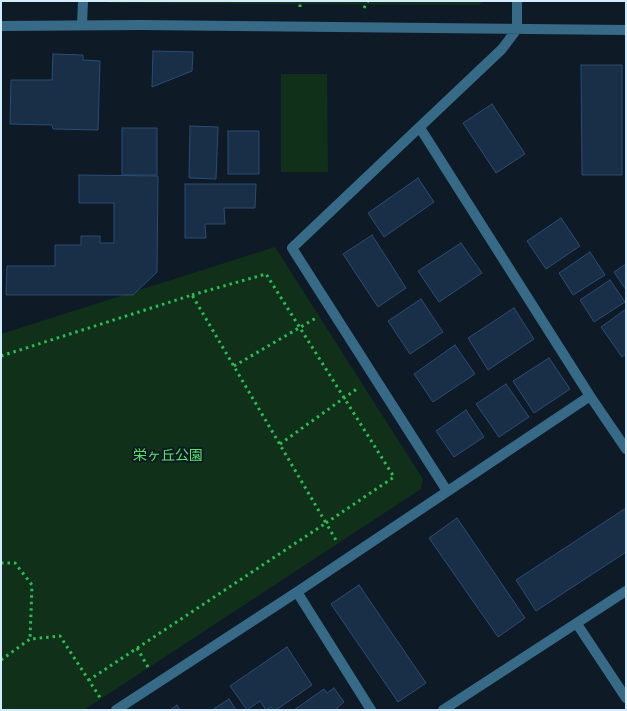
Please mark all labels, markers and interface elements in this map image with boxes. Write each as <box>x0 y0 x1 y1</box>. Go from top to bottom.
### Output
park label: 栄ヶ丘公園 <box>133 448 203 464</box>

